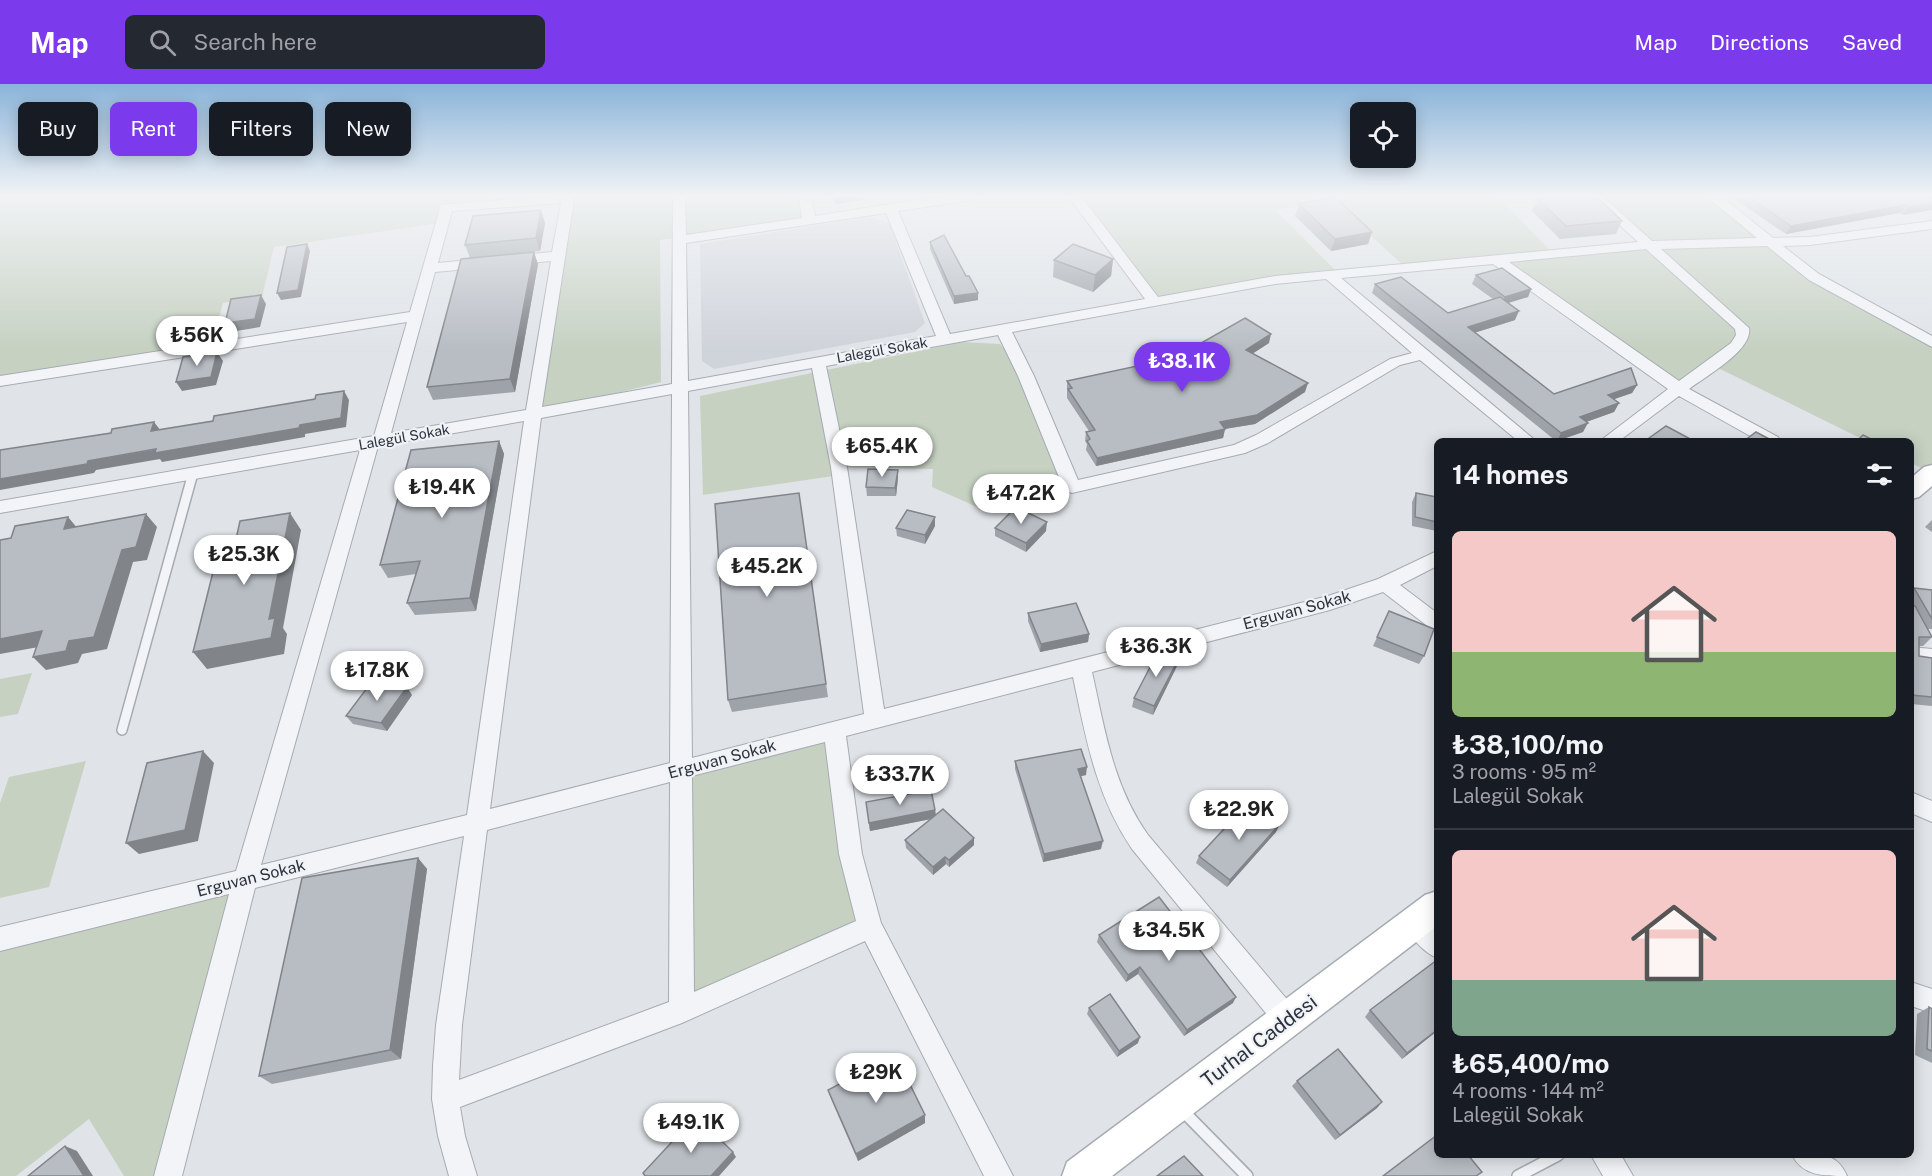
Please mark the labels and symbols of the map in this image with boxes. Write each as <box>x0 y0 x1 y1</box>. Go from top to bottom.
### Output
pin: ₺56K <box>161 316 233 367</box>
street label: Lalegül Sokak <box>835 334 929 366</box>
pin: ₺38.1K <box>1133 342 1231 393</box>
street label: Lalegül Sokak <box>357 421 451 453</box>
pin: ₺65.4K <box>833 427 931 478</box>
pin: ₺19.4K <box>393 468 491 519</box>
pin: ₺47.2K <box>972 474 1070 525</box>
pin: ₺25.3K <box>195 535 293 586</box>
pin: ₺45.2K <box>718 547 816 598</box>
street label: Erguvan Sokak <box>1241 586 1353 634</box>
pin: ₺36.3K <box>1107 627 1205 678</box>
pin: ₺17.8K <box>328 651 426 702</box>
street label: Erguvan Sokak <box>666 735 778 783</box>
pin: ₺33.7K <box>851 755 949 806</box>
pin: ₺22.9K <box>1190 790 1288 841</box>
street label: Erguvan Sokak <box>195 855 307 901</box>
pin: ₺34.5K <box>1120 911 1218 962</box>
street label: Turhal Caddesi <box>1196 990 1322 1092</box>
pin: ₺29K <box>840 1053 912 1104</box>
pin: ₺49.1K <box>642 1103 740 1154</box>

